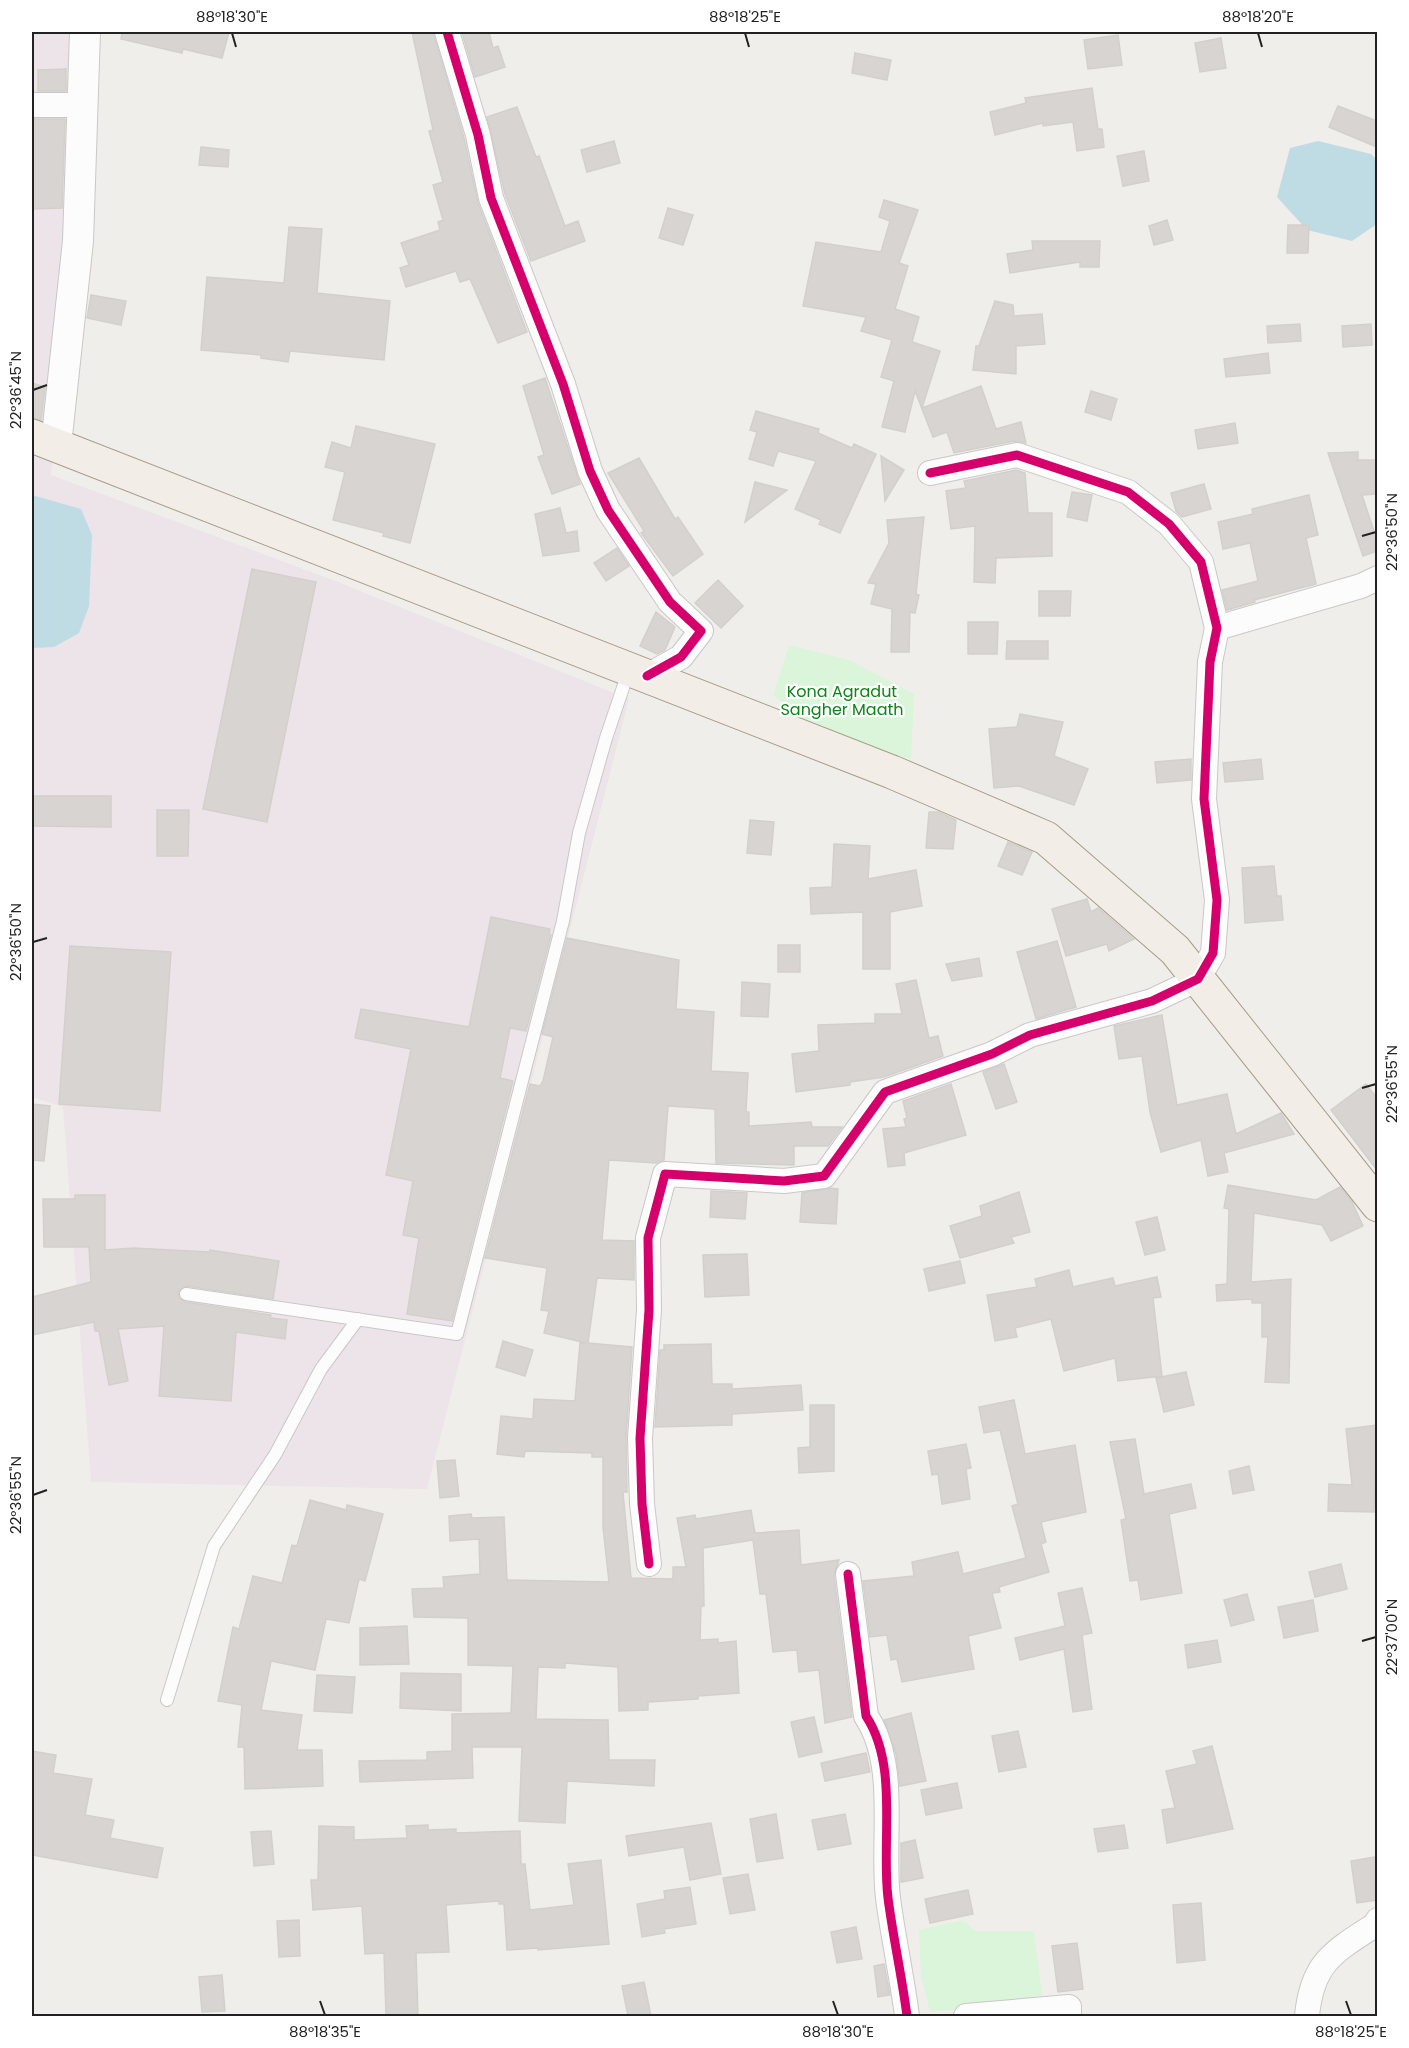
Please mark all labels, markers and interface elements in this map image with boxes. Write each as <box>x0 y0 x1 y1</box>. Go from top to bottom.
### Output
text: 88°18'30"E <box>196 6 268 27</box>
text: 88°18'25"E <box>709 6 781 27</box>
text: 88°18'20"E <box>1222 6 1294 27</box>
text: 22°36'45"N <box>5 351 26 429</box>
text: 22°36'50"N <box>1381 493 1402 571</box>
park label: Kona Agradut Sangher Maath <box>780 680 904 721</box>
text: 22°36'50"N <box>5 903 26 981</box>
text: 22°36'55"N <box>1381 1045 1402 1123</box>
text: 22°36'55"N <box>5 1456 26 1534</box>
text: 22°37'00"N <box>1381 1599 1402 1675</box>
text: 88°18'35"E <box>289 2021 361 2042</box>
text: 88°18'30"E <box>802 2021 874 2042</box>
text: 88°18'25"E <box>1315 2021 1387 2042</box>

